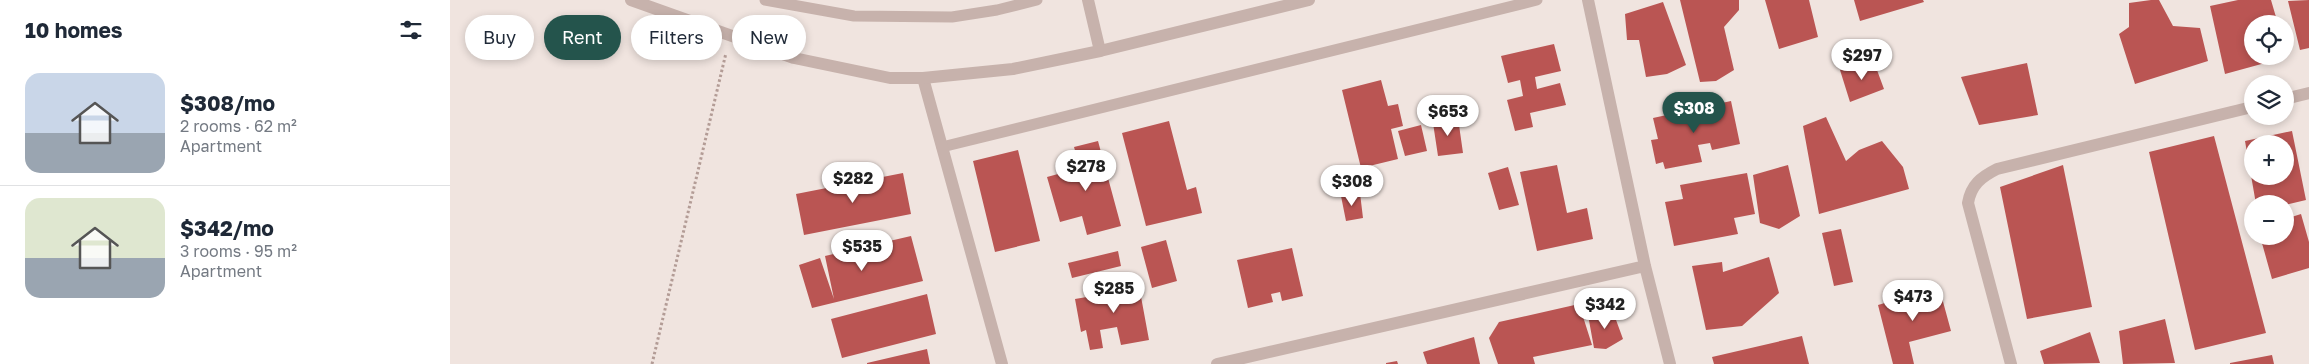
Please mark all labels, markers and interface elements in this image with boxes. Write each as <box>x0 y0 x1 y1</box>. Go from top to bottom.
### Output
chip: Buy <box>465 15 534 60</box>
chip: Rent <box>544 15 621 60</box>
chip: Filters <box>631 15 722 60</box>
chip: New <box>732 15 806 60</box>
map controls <box>2244 15 2294 245</box>
button: locate <box>2244 15 2294 65</box>
icon: filters <box>397 16 425 44</box>
text: 10 homes <box>25 17 123 43</box>
pin: $297 <box>1832 38 1892 81</box>
text: $297 <box>1842 45 1882 65</box>
button: layers <box>2244 75 2294 125</box>
text: $308/mo <box>180 90 275 116</box>
pin: $308 <box>1664 92 1724 134</box>
icon: home <box>65 93 125 153</box>
pin: $653 <box>1418 94 1478 137</box>
text: $308 <box>1673 98 1715 118</box>
text: $653 <box>1428 101 1468 121</box>
text: 2 rooms · 62 m² <box>180 116 297 136</box>
button: + <box>2244 135 2294 185</box>
text: Apartment <box>180 136 262 156</box>
pin: $278 <box>1056 150 1116 192</box>
text: $278 <box>1066 156 1106 176</box>
pin: $282 <box>823 162 883 204</box>
pin: $308 <box>1322 164 1382 207</box>
text: $282 <box>833 168 873 188</box>
text: $308 <box>1331 171 1373 191</box>
button: − <box>2244 195 2294 245</box>
text: $342/mo <box>180 215 274 241</box>
icon: home <box>65 218 125 278</box>
pin: $535 <box>832 230 892 272</box>
text: $535 <box>842 236 882 256</box>
text: 3 rooms · 95 m² <box>180 241 297 261</box>
text: Apartment <box>180 261 262 281</box>
pin: $285 <box>1084 272 1144 314</box>
text: $285 <box>1094 278 1134 298</box>
pin: $473 <box>1883 280 1943 322</box>
text: $473 <box>1893 286 1933 306</box>
pin: $342 <box>1575 288 1635 330</box>
text: $342 <box>1585 294 1625 314</box>

